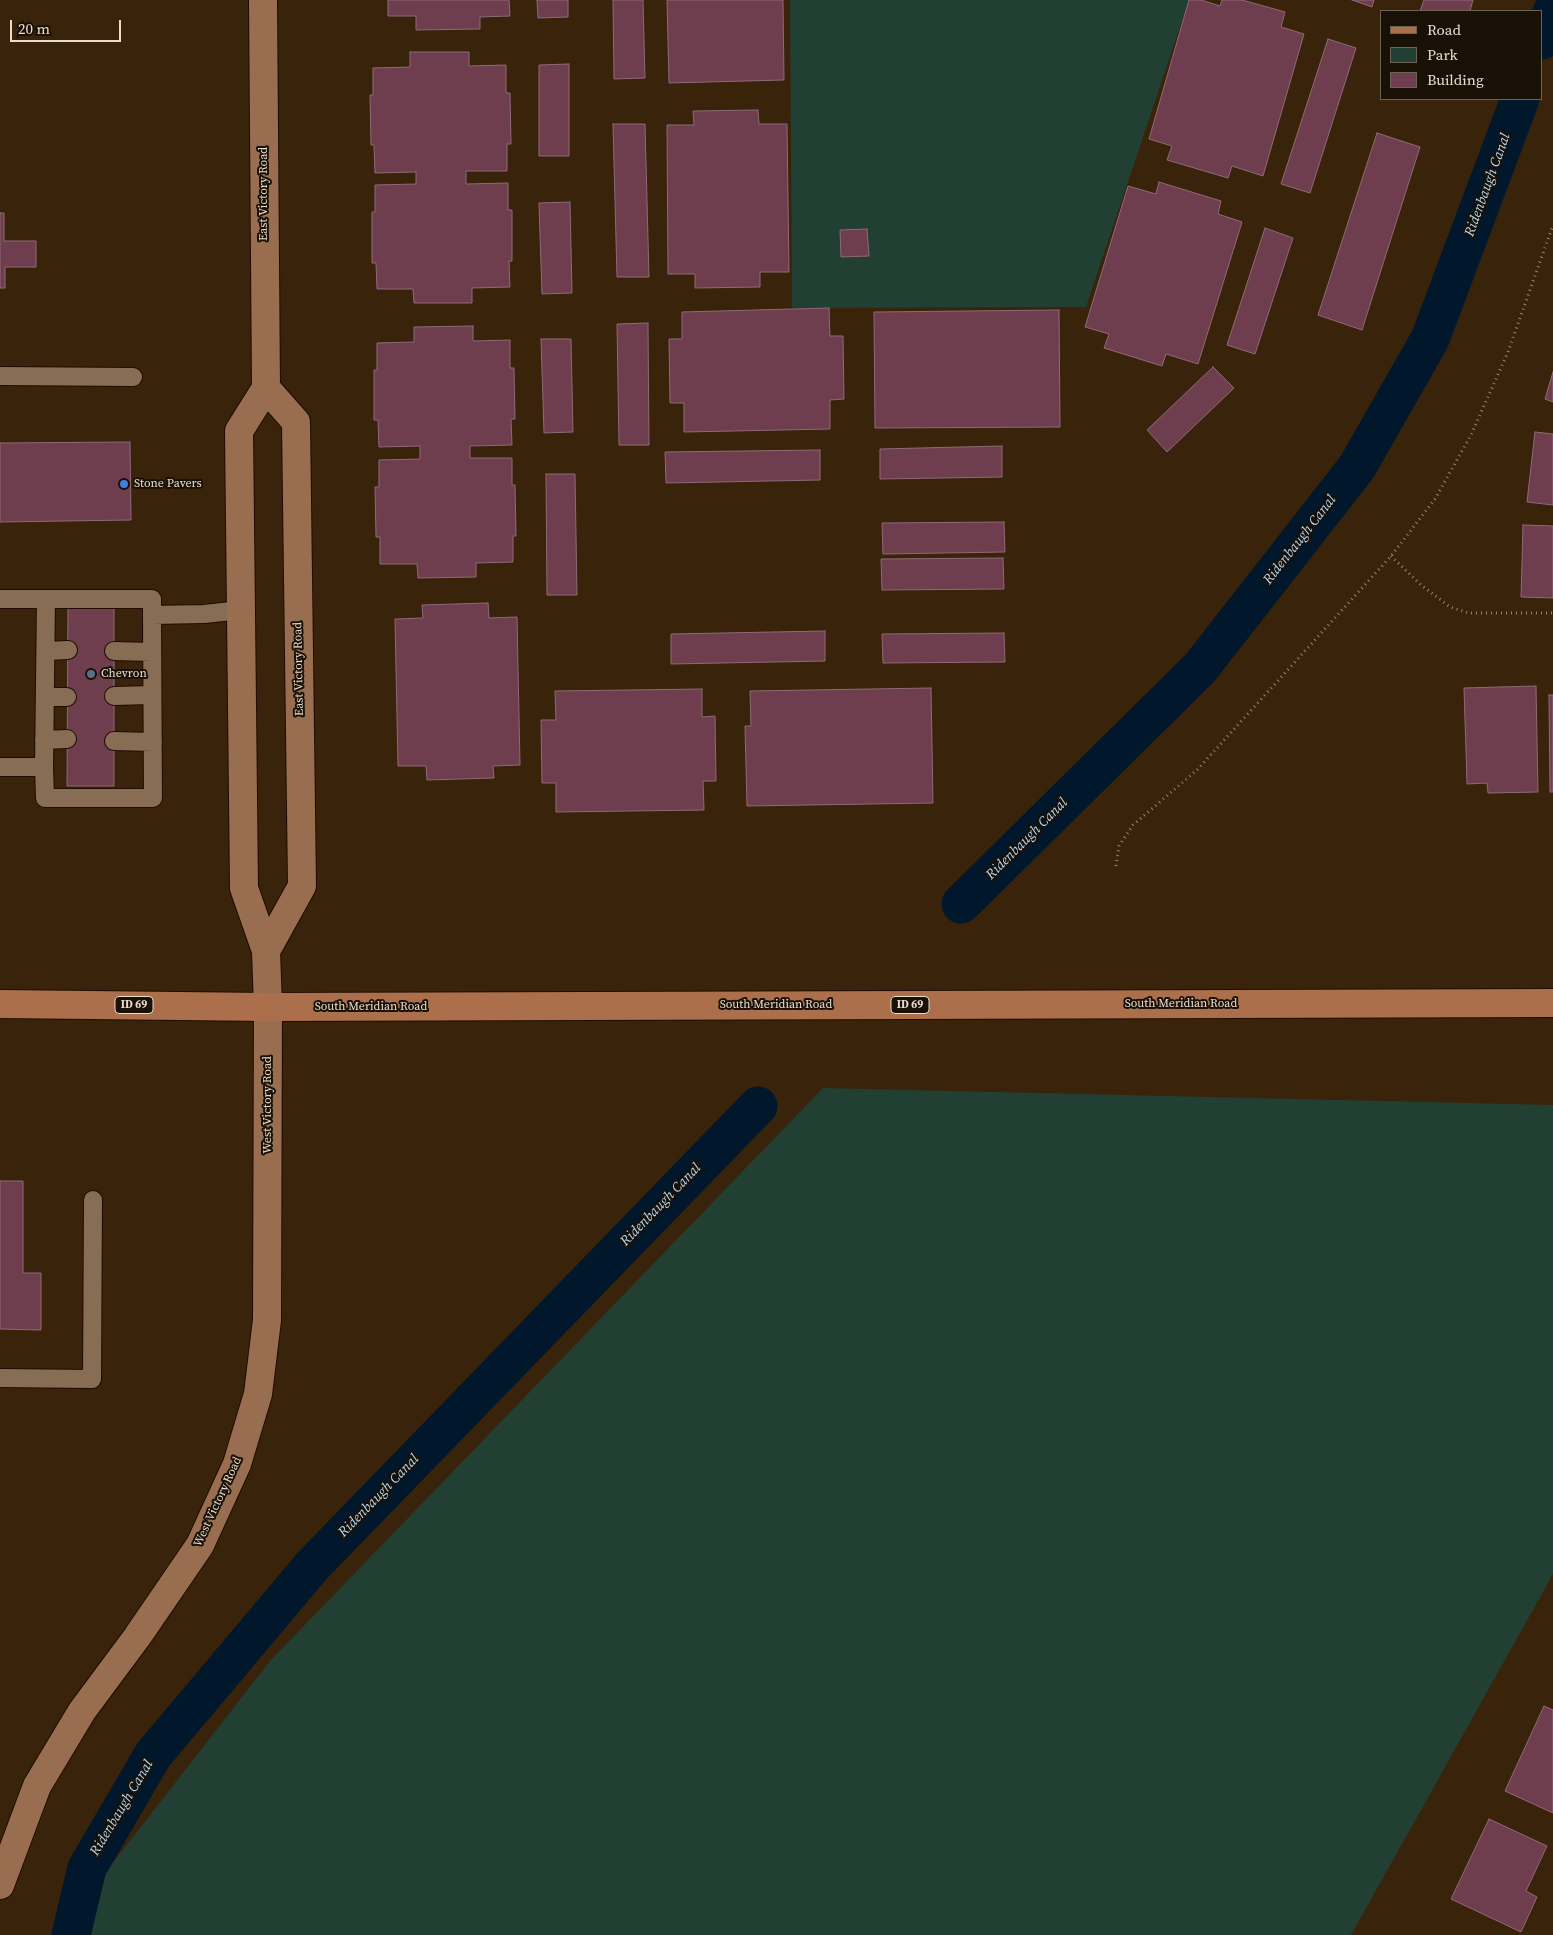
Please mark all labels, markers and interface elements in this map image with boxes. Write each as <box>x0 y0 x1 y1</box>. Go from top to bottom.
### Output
scale bar <box>12 10 124 42</box>
legend <box>1380 10 1543 100</box>
text: 20 m <box>18 18 50 39</box>
text: Road <box>1427 19 1461 40</box>
text: Park <box>1427 44 1458 65</box>
text: Building <box>1427 69 1484 90</box>
water label: Ridenbaugh Canal <box>1462 131 1514 239</box>
street label: East Victory Road <box>257 147 271 241</box>
place label: Stone Pavers <box>134 477 202 491</box>
marker: Stone Pavers <box>118 478 130 490</box>
water label: Ridenbaugh Canal <box>1260 492 1340 588</box>
street label: East Victory Road <box>291 622 307 716</box>
place label: Chevron <box>101 667 147 681</box>
marker: Chevron <box>85 668 97 680</box>
water label: Ridenbaugh Canal <box>983 795 1071 883</box>
road number: ID 69 <box>115 996 153 1014</box>
road number: ID 69 <box>891 996 929 1014</box>
street label: South Meridian Road <box>1125 997 1237 1011</box>
street label: South Meridian Road <box>720 998 832 1012</box>
street label: South Meridian Road <box>315 1000 427 1014</box>
street label: West Victory Road <box>261 1056 275 1154</box>
water label: Ridenbaugh Canal <box>617 1160 705 1250</box>
water label: Ridenbaugh Canal <box>335 1451 423 1541</box>
street label: West Victory Road <box>191 1455 245 1549</box>
water label: Ridenbaugh Canal <box>87 1757 157 1859</box>

